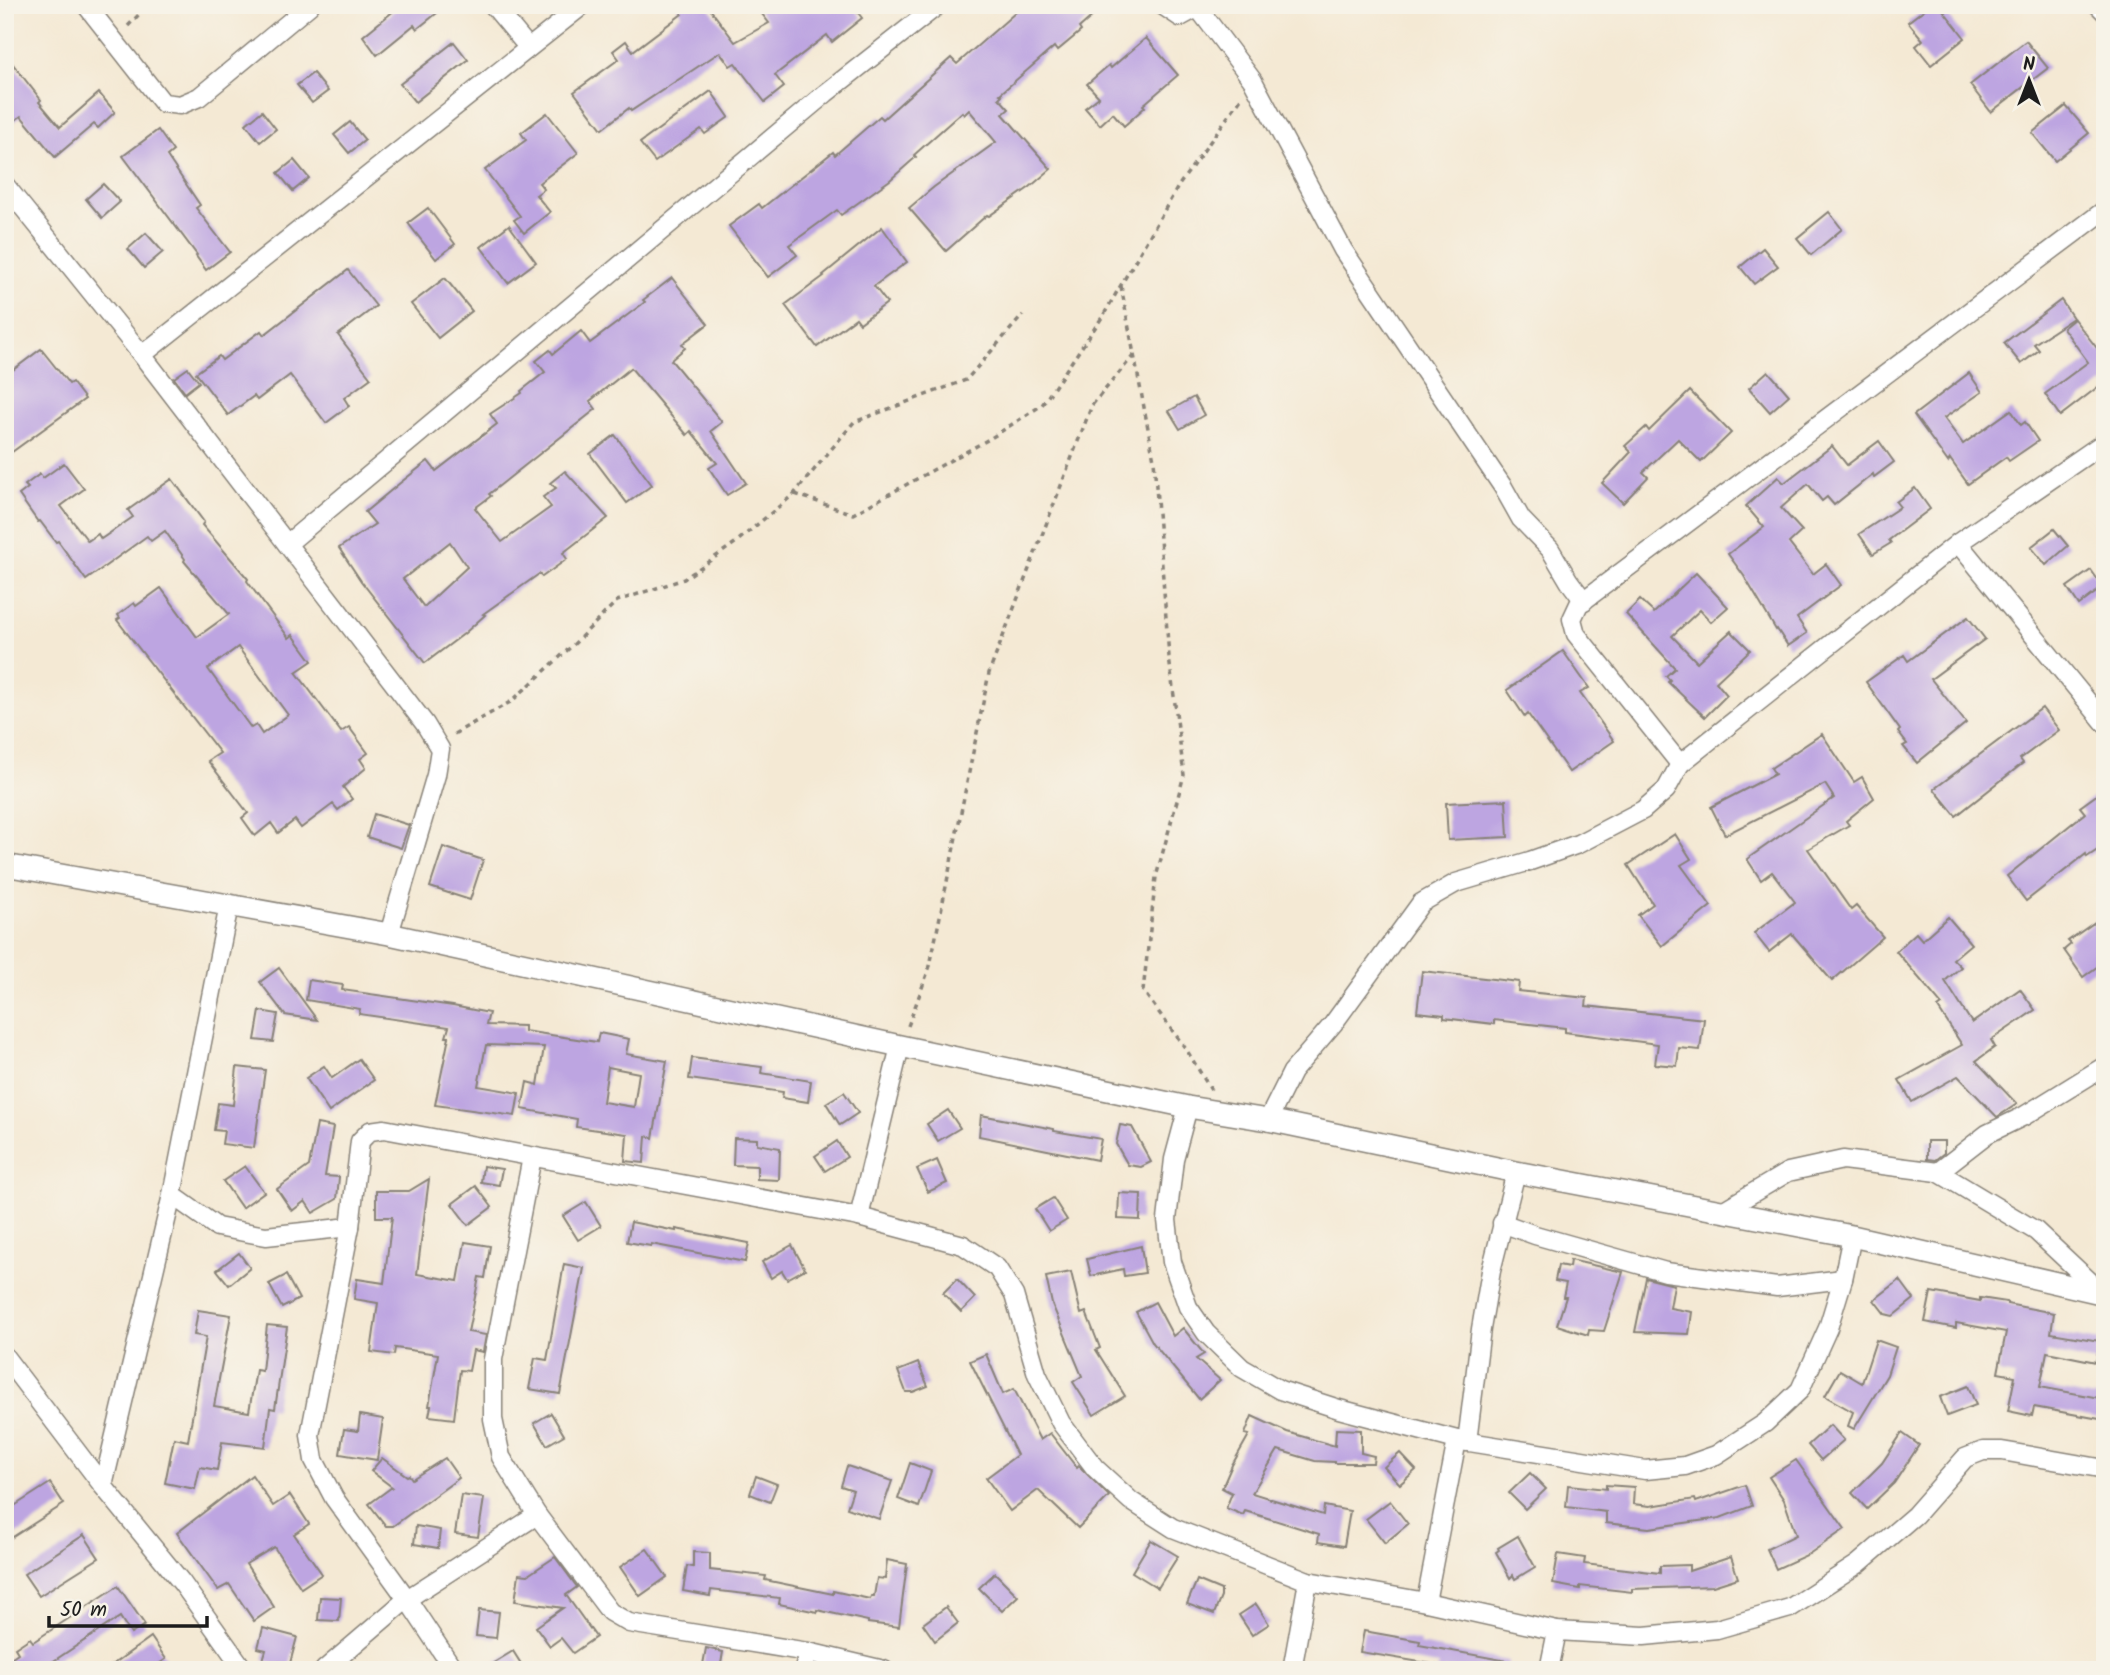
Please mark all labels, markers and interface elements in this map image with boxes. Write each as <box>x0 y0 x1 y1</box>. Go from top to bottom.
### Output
north arrow <box>1994 46 2064 116</box>
text: N <box>2023 50 2035 80</box>
scale bar <box>49 1584 206 1628</box>
text: 50 m <box>60 1594 107 1627</box>

